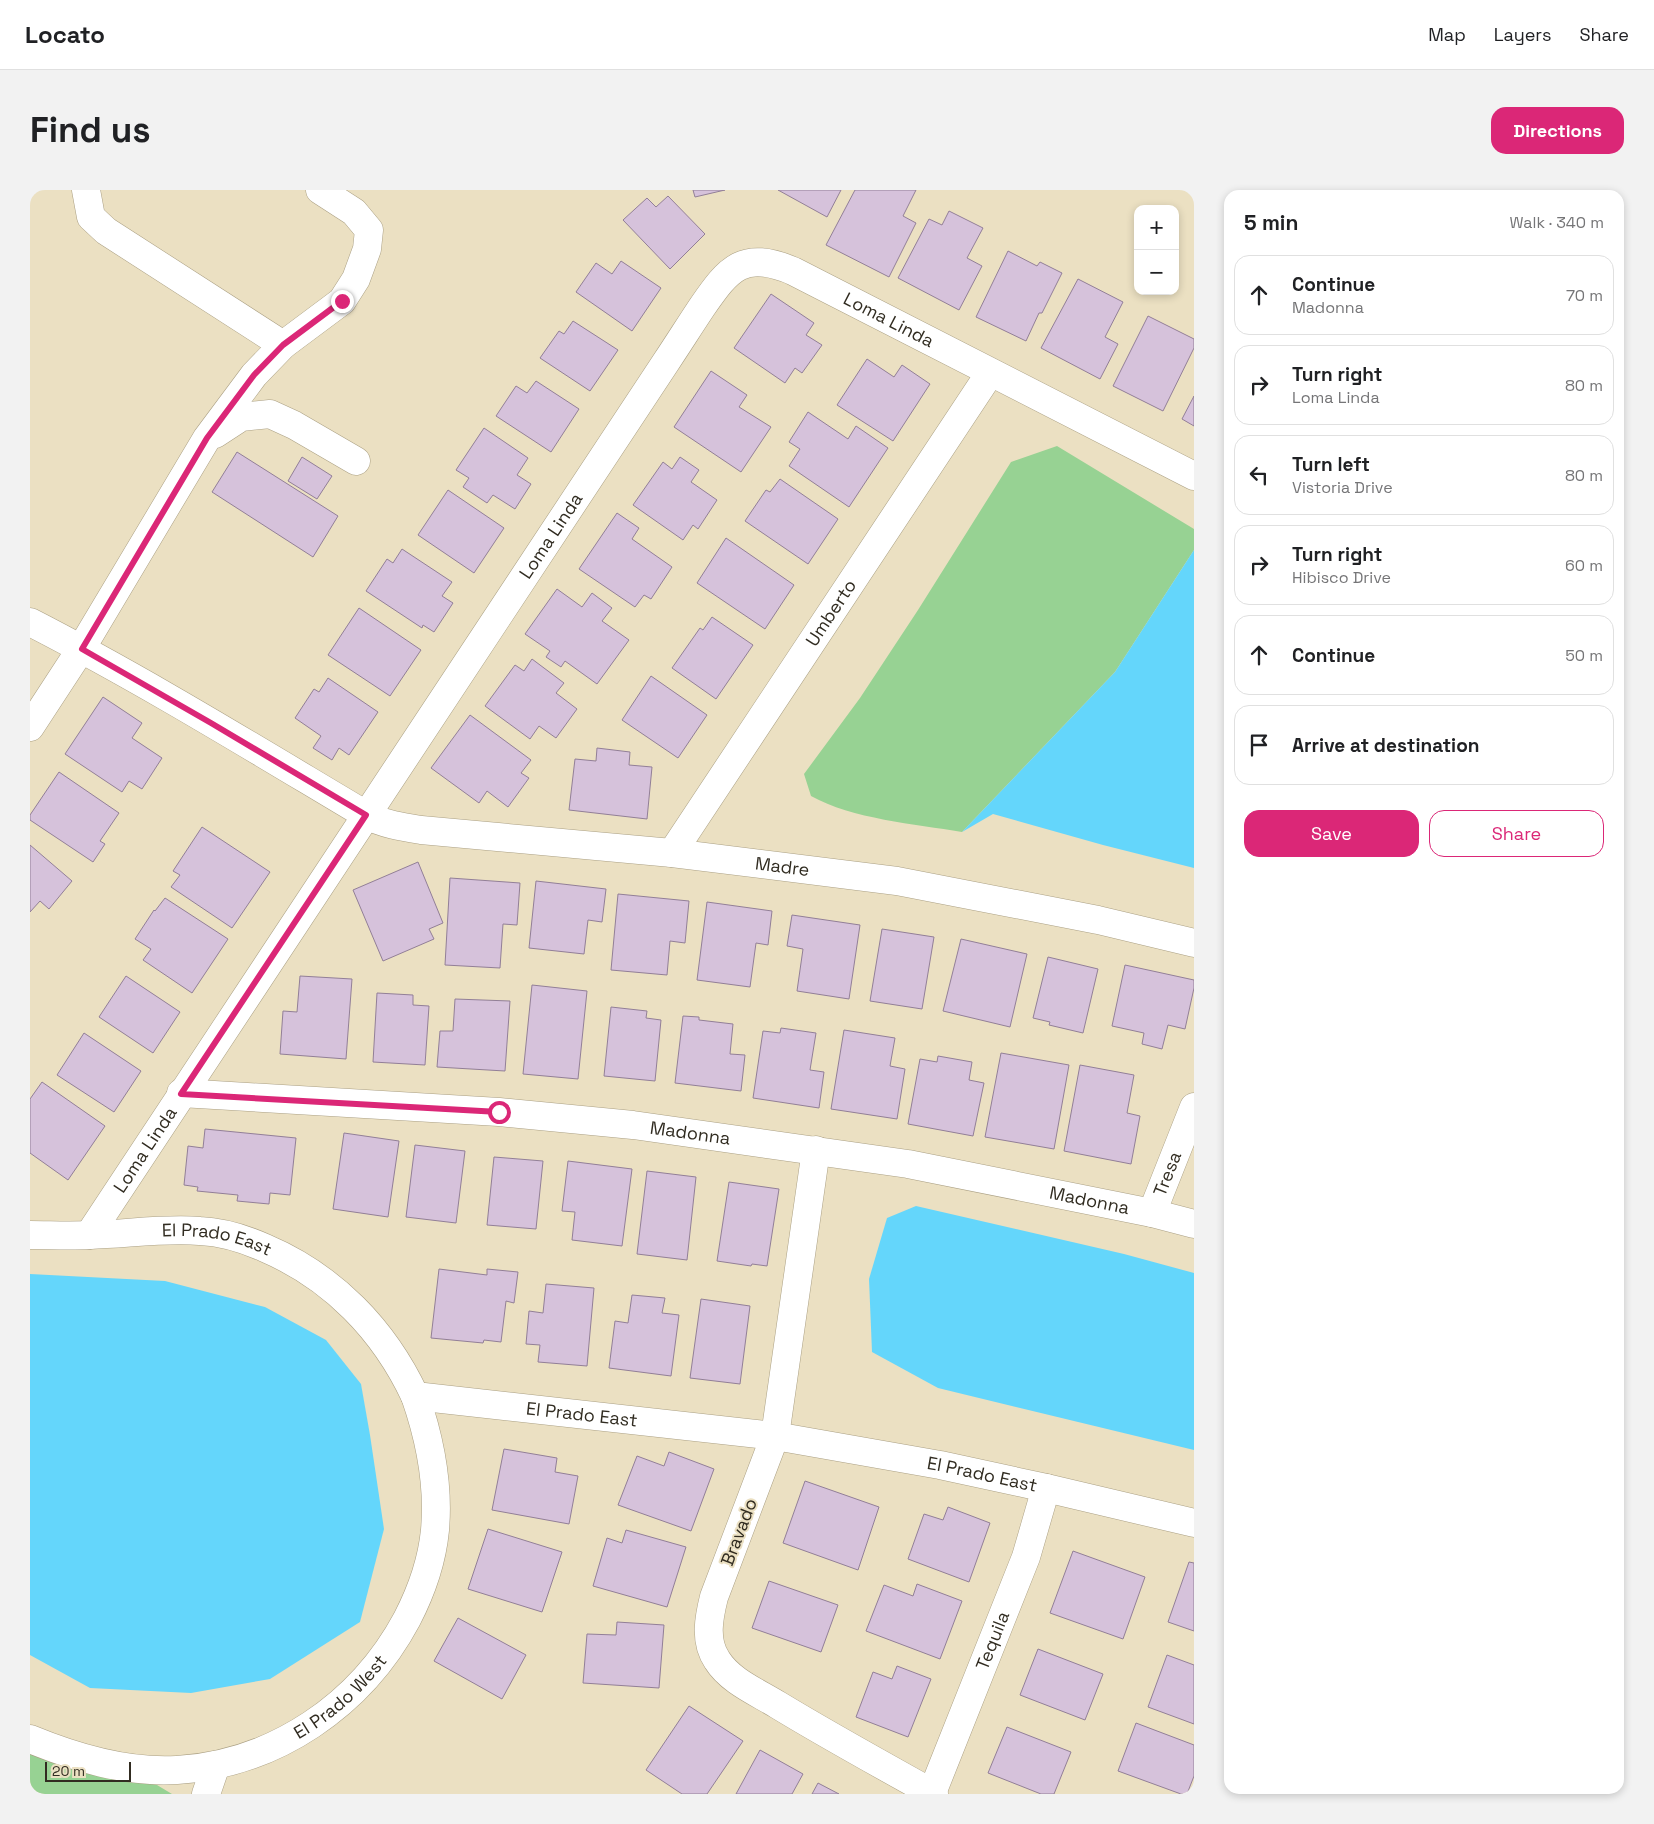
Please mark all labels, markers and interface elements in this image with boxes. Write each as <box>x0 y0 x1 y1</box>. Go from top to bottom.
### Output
text: Locato <box>25 19 105 50</box>
text: Map <box>1428 23 1466 46</box>
text: Layers <box>1494 23 1551 46</box>
text: Share <box>1579 23 1629 46</box>
button: Directions <box>1491 107 1624 154</box>
text: Find us <box>30 108 151 152</box>
map controls <box>1134 205 1179 295</box>
button: + <box>1134 205 1179 250</box>
text: 5 min <box>1244 209 1298 236</box>
text: Walk · 340 m <box>1509 212 1604 233</box>
button: − <box>1134 250 1179 295</box>
text: Continue <box>1292 272 1375 297</box>
icon: ahead <box>1245 281 1273 309</box>
text: 70 m <box>1566 285 1603 306</box>
street label: Loma Linda <box>840 287 938 352</box>
route end <box>331 290 354 313</box>
text: Madonna <box>1292 297 1364 318</box>
text: Turn right <box>1292 362 1382 387</box>
icon: right <box>1245 371 1273 399</box>
text: 80 m <box>1565 375 1603 396</box>
text: Loma Linda <box>1292 387 1380 408</box>
text: Turn left <box>1292 452 1370 477</box>
icon: left <box>1245 461 1273 489</box>
text: 80 m <box>1565 465 1603 486</box>
text: Vistoria Drive <box>1292 477 1393 498</box>
street label: Loma Linda <box>514 488 587 583</box>
text: Turn right <box>1292 542 1382 567</box>
icon: right <box>1245 551 1273 579</box>
text: 60 m <box>1565 555 1603 576</box>
text: Hibisco Drive <box>1292 567 1391 588</box>
street label: Umberto <box>800 575 861 651</box>
icon: ahead <box>1245 641 1273 669</box>
text: Continue <box>1292 643 1375 668</box>
text: 50 m <box>1565 645 1603 666</box>
icon: arrive <box>1245 731 1273 759</box>
text: Arrive at destination <box>1292 733 1480 758</box>
button: Save <box>1244 810 1419 857</box>
button: Share <box>1429 810 1604 857</box>
street label: Madre <box>754 851 811 881</box>
route start <box>488 1101 511 1124</box>
street label: Loma Linda <box>108 1102 182 1197</box>
street label: Madonna <box>649 1116 732 1150</box>
street label: Tresa <box>1148 1148 1186 1199</box>
street label: Madonna <box>1048 1181 1131 1219</box>
street label: El Prado East <box>162 1218 276 1261</box>
street label: El Prado East <box>525 1396 639 1432</box>
street label: El Prado East <box>925 1451 1039 1497</box>
street label: Bravado <box>715 1495 762 1569</box>
street label: Tequila <box>970 1608 1014 1673</box>
street label: El Prado West <box>289 1650 392 1744</box>
scale bar <box>45 1759 131 1782</box>
text: 20 m <box>52 1762 85 1780</box>

